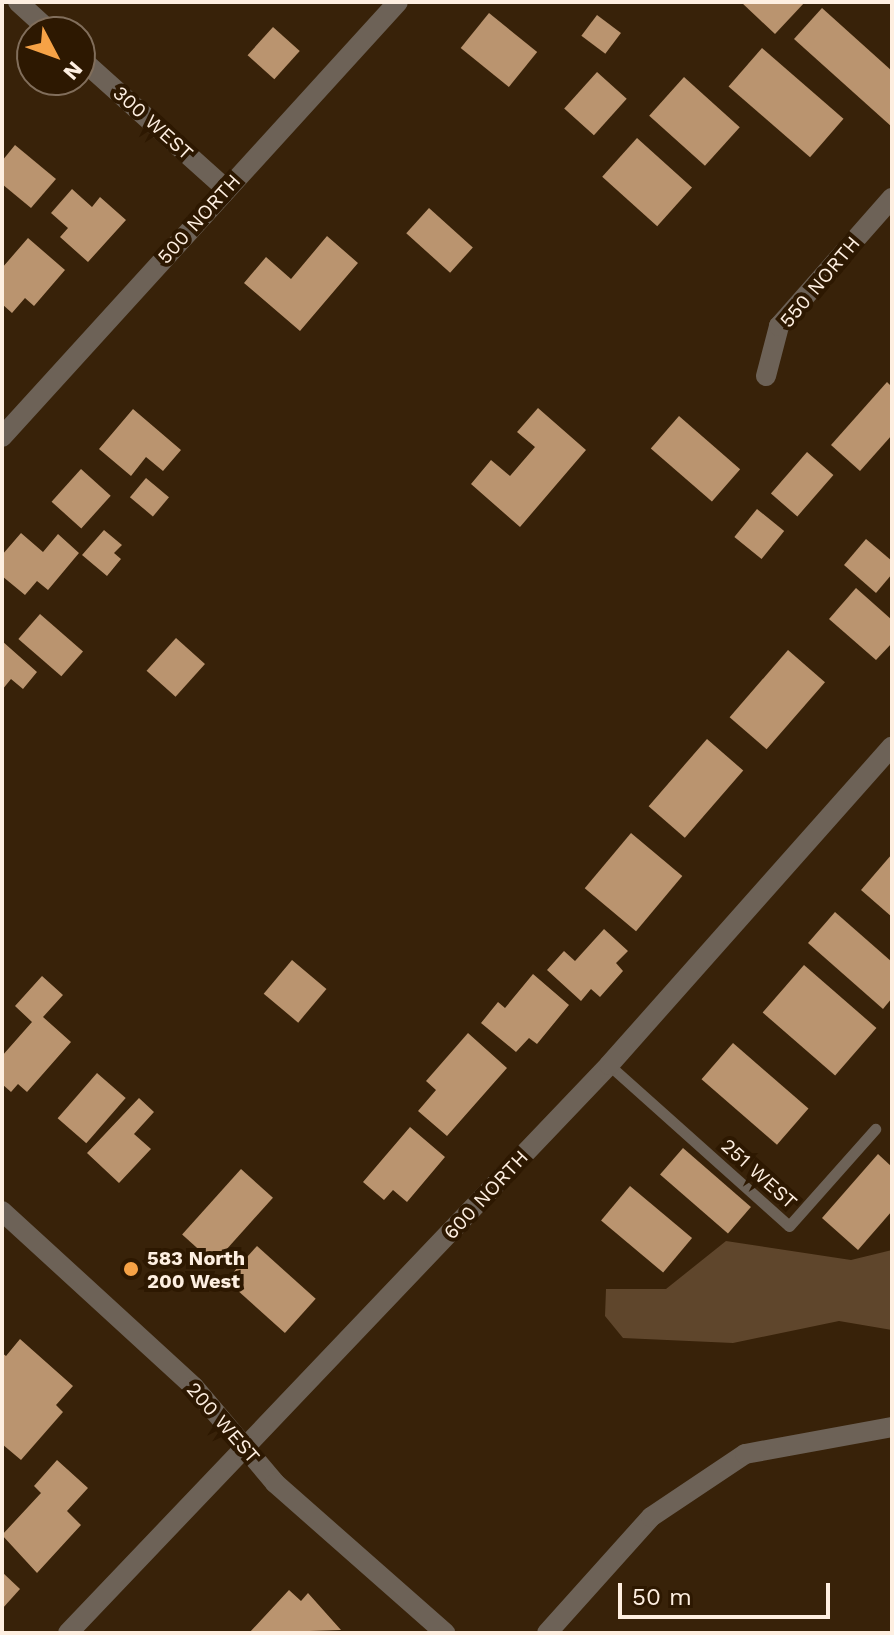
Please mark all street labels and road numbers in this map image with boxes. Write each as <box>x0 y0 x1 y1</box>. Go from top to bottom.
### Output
street label: 300 WEST <box>108 81 198 165</box>
street label: 500 NORTH <box>152 169 246 269</box>
street label: 550 NORTH <box>775 231 865 333</box>
street label: 251 WEST <box>716 1134 802 1214</box>
street label: 600 NORTH <box>439 1145 533 1245</box>
street label: 200 WEST <box>181 1378 265 1468</box>

